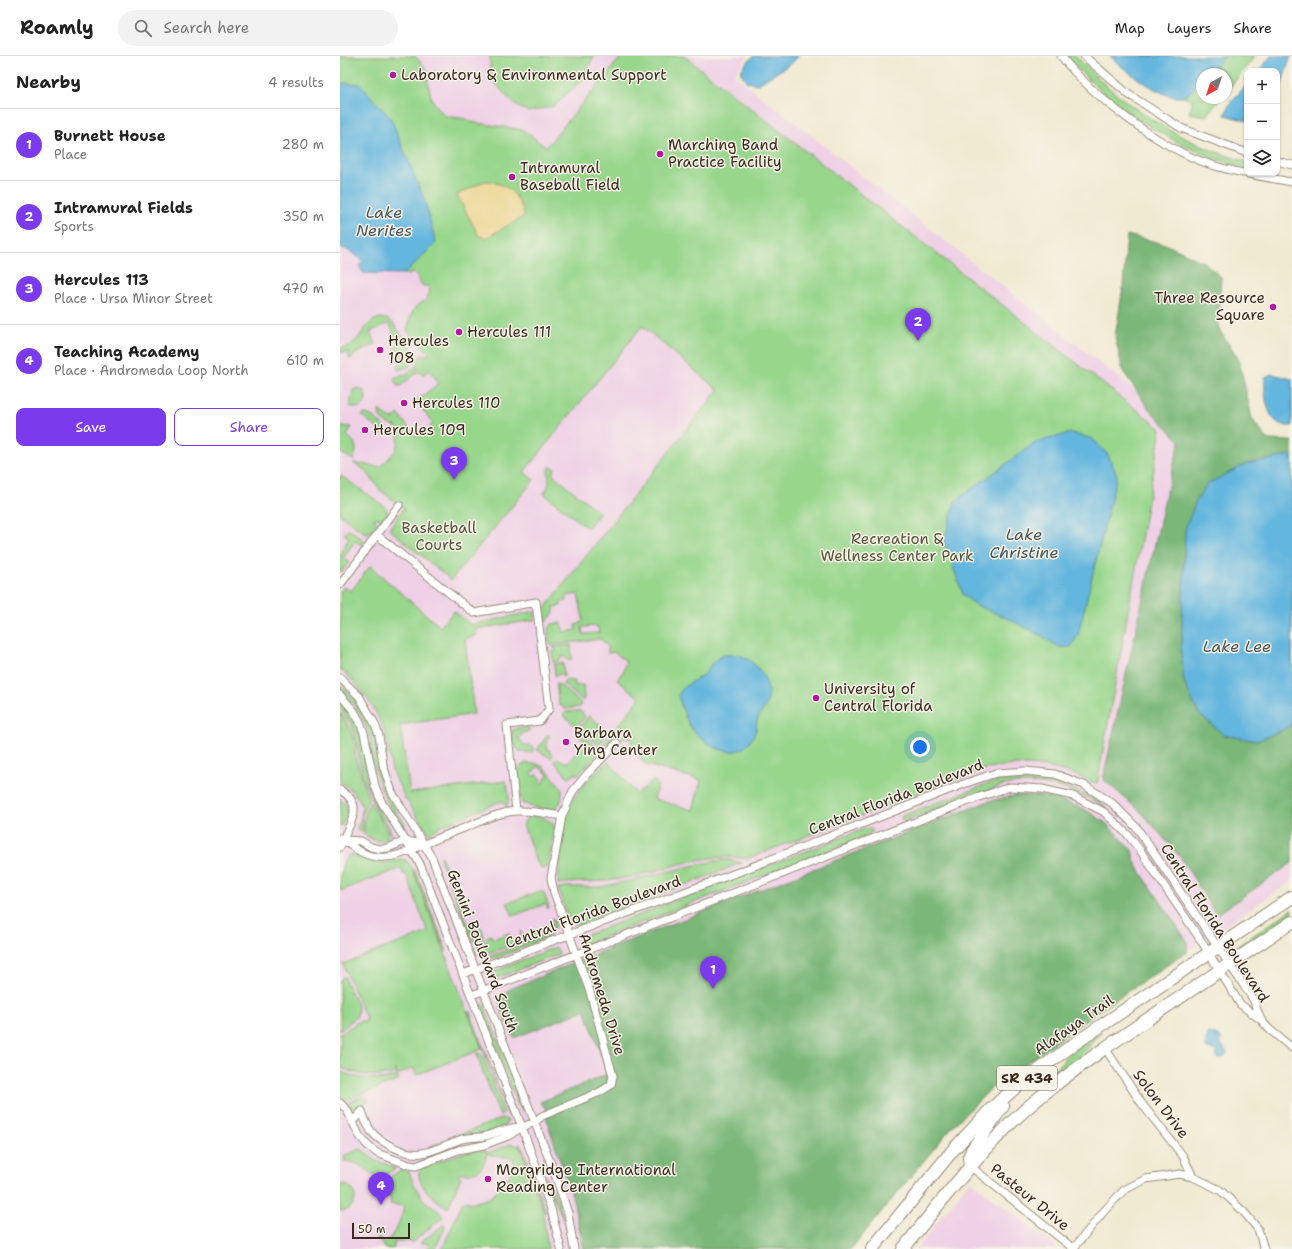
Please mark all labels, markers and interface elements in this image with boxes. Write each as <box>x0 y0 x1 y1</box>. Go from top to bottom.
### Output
search box <box>118 10 398 46</box>
text: Roamly <box>20 15 94 40</box>
icon: search <box>132 17 154 39</box>
text: Search here <box>164 18 249 38</box>
text: Map <box>1115 19 1145 37</box>
text: Layers <box>1167 19 1211 37</box>
text: Share <box>1233 19 1272 37</box>
place label: Laboratory & Environmental Support <box>401 65 667 85</box>
north arrow <box>1196 68 1232 104</box>
map controls <box>1244 68 1280 176</box>
button: + <box>1244 68 1280 104</box>
marker: Laboratory & Environmental Support <box>388 70 398 80</box>
text: Nearby <box>16 71 81 93</box>
text: 4 results <box>268 74 324 91</box>
button: − <box>1244 104 1280 140</box>
text: Burnett House <box>54 126 166 146</box>
place label: Marching Band Practice Facility <box>668 135 782 172</box>
text: 1 <box>26 136 32 153</box>
text: 280 m <box>282 136 324 153</box>
button: layers <box>1244 140 1280 176</box>
text: Place <box>54 146 87 163</box>
marker: Marching Band Practice Facility <box>655 149 665 159</box>
place label: Intramural Baseball Field <box>520 158 621 195</box>
marker: Intramural Baseball Field <box>507 172 517 182</box>
text: Intramural Fields <box>54 198 193 218</box>
water label: Lake Nerites <box>356 202 412 241</box>
text: 2 <box>24 208 34 225</box>
text: 350 m <box>283 208 324 225</box>
text: Sports <box>54 218 94 235</box>
text: Hercules 113 <box>54 270 149 290</box>
text: 3 <box>24 280 34 297</box>
text: 470 m <box>282 280 324 297</box>
place label: Three Resource Square <box>1154 288 1265 325</box>
text: Place · Ursa Minor Street <box>54 290 213 307</box>
marker: Three Resource Square <box>1268 302 1278 312</box>
pin: 2 <box>905 308 931 341</box>
place label: Hercules 111 <box>467 322 551 342</box>
marker: Hercules 111 <box>454 327 464 337</box>
place label: Hercules 108 <box>388 331 449 368</box>
text: Teaching Academy <box>54 342 200 362</box>
marker: Hercules 108 <box>375 345 385 355</box>
text: 4 <box>24 352 34 369</box>
text: 610 m <box>286 352 324 369</box>
text: Place · Andromeda Loop North <box>54 362 249 379</box>
place label: Hercules 110 <box>412 393 500 413</box>
marker: Hercules 110 <box>399 398 409 408</box>
button: Save <box>16 408 166 446</box>
button: Share <box>174 408 324 446</box>
place label: Hercules 109 <box>373 420 466 440</box>
marker: Hercules 109 <box>360 425 370 435</box>
pin: 3 <box>441 447 467 480</box>
park label: Basketball Courts <box>401 518 477 555</box>
water label: Lake Christine <box>990 524 1058 563</box>
park label: Recreation & Wellness Center Park <box>820 529 974 566</box>
water label: Lake Lee <box>1203 636 1271 657</box>
place label: University of Central Florida <box>824 679 933 716</box>
marker: University of Central Florida <box>811 693 821 703</box>
place label: Barbara Ying Center <box>574 723 658 760</box>
marker: Barbara Ying Center <box>561 737 571 747</box>
your location <box>910 737 930 757</box>
street label: Central Florida Boulevard <box>806 754 987 840</box>
street label: Central Florida Boulevard <box>1156 840 1274 1007</box>
street label: Gemini Boulevard South <box>443 866 523 1036</box>
street label: Central Florida Boulevard <box>502 871 684 953</box>
street label: Andromeda Drive <box>574 931 630 1057</box>
pin: 1 <box>700 956 726 989</box>
street label: Alafaya Trail <box>1030 990 1118 1060</box>
street label: Solon Drive <box>1128 1065 1194 1143</box>
road number: SR 434 <box>997 1066 1057 1090</box>
street label: Pasteur Drive <box>986 1159 1074 1235</box>
place label: Morgridge International Reading Center <box>496 1160 676 1197</box>
pin: 4 <box>368 1172 394 1205</box>
marker: Morgridge International Reading Center <box>483 1174 493 1184</box>
scale bar <box>352 1221 410 1240</box>
text: 50 m <box>358 1222 386 1237</box>

